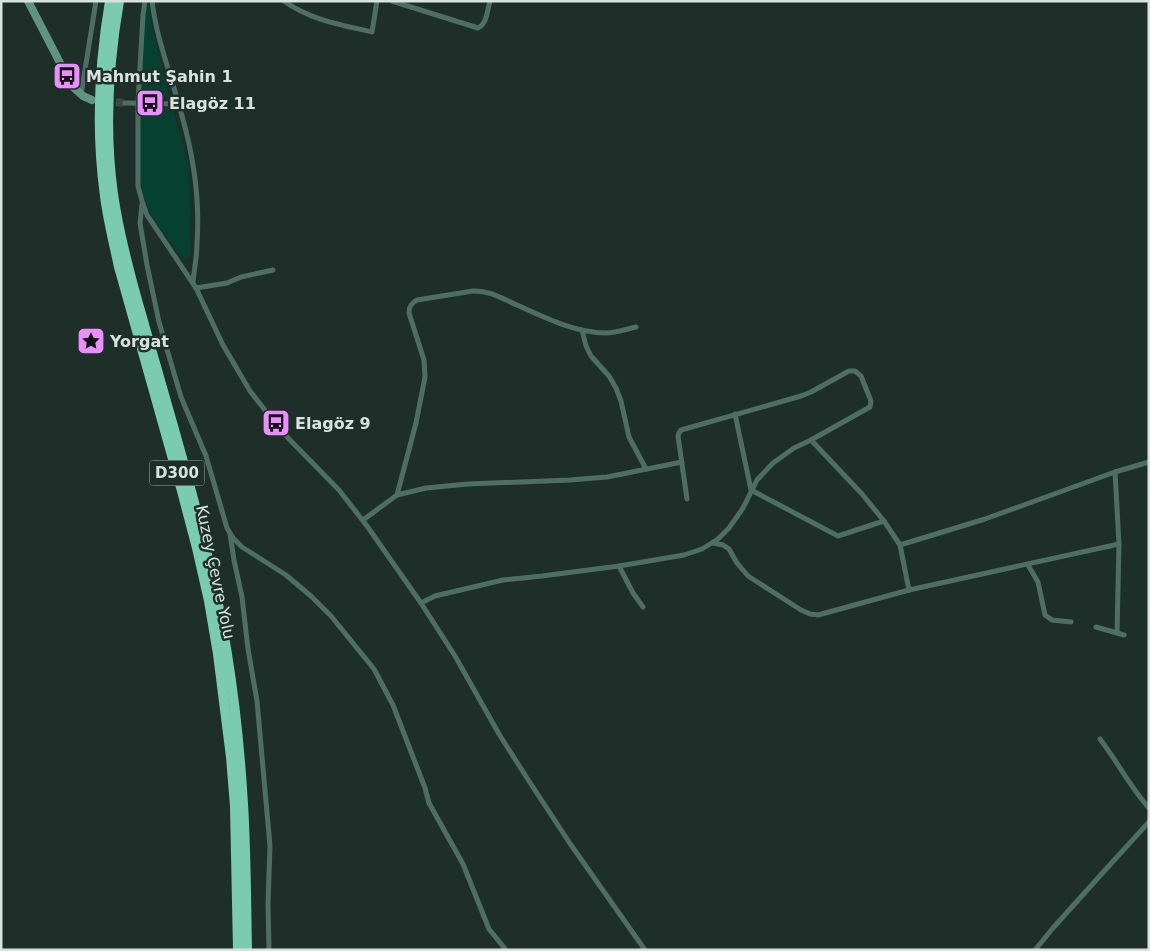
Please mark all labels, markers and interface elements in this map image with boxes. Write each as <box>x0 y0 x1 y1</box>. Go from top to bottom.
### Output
bus stop icon: Mahmut Şahin 1 <box>52 61 82 91</box>
place label: Mahmut Şahin 1 <box>86 67 233 86</box>
bus stop icon: Elagöz 11 <box>135 88 165 118</box>
place label: Elagöz 11 <box>169 94 256 113</box>
place icon: Yorgat <box>76 326 106 356</box>
place label: Yorgat <box>109 332 169 351</box>
bus stop icon: Elagöz 9 <box>261 408 291 438</box>
place label: Elagöz 9 <box>295 414 371 433</box>
road number: D300 <box>150 460 204 486</box>
street label: Kuzey Çevre Yolu <box>192 503 239 641</box>

